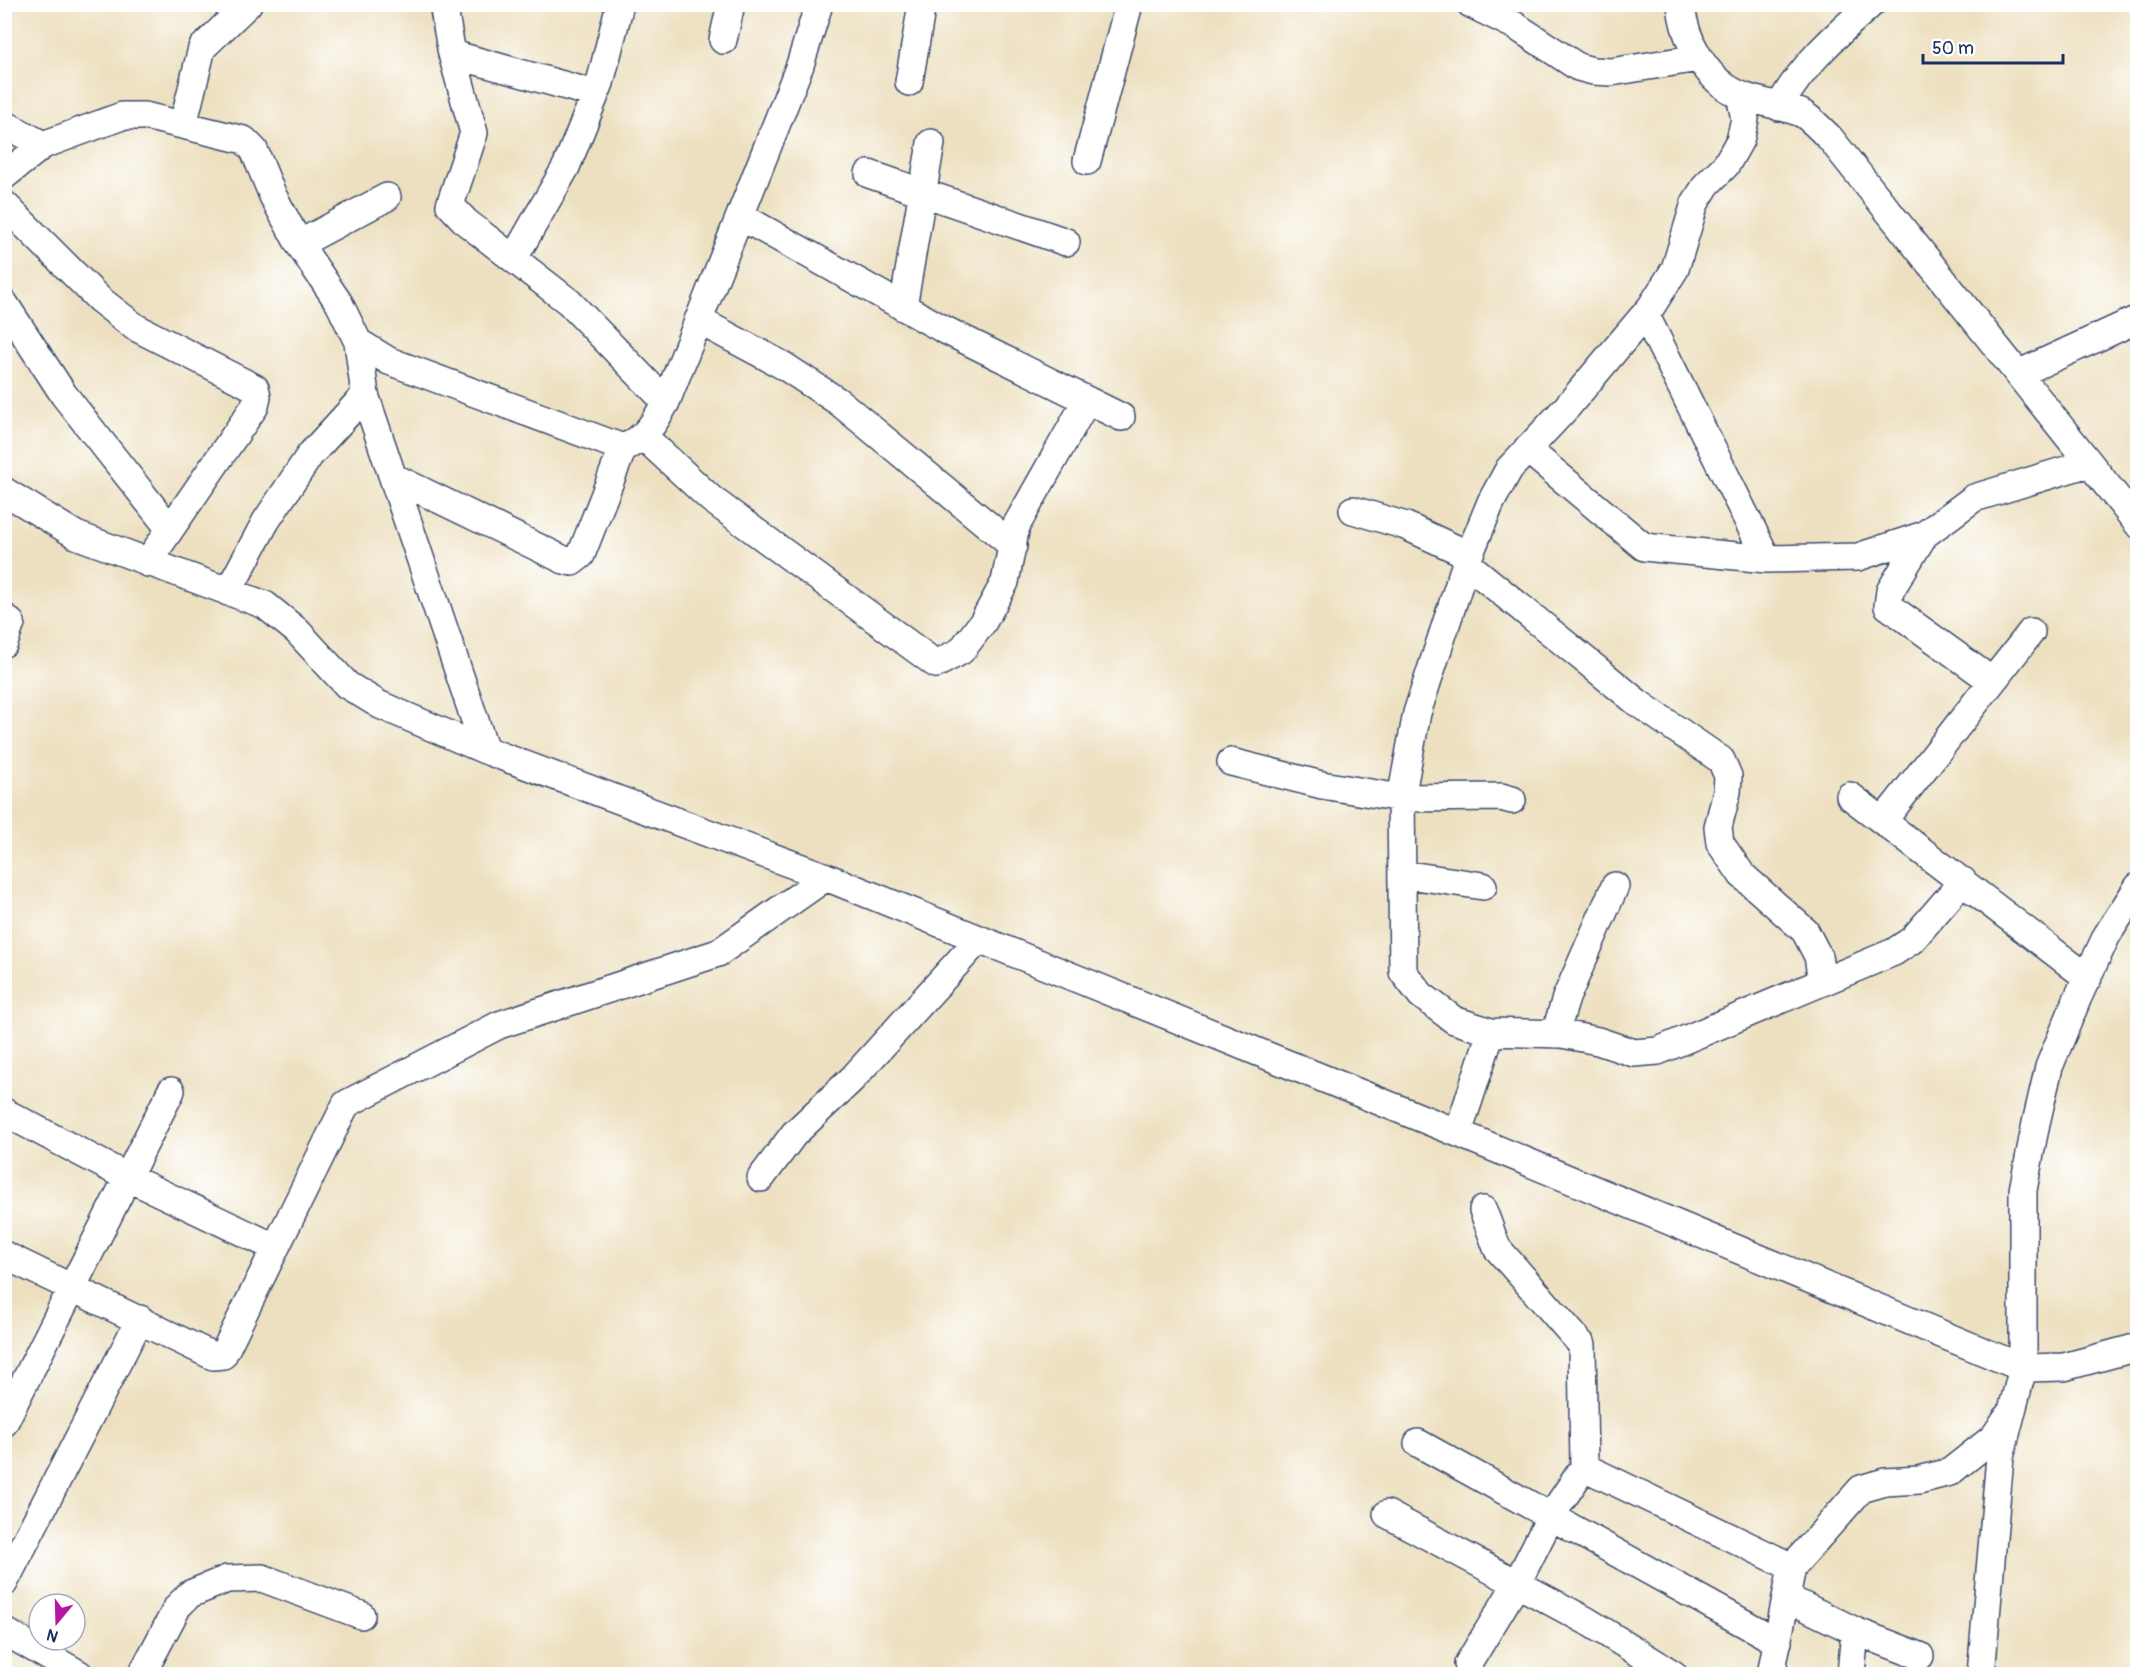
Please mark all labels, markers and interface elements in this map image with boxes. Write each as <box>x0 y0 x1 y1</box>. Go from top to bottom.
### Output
scale bar <box>1923 27 2062 65</box>
text: 50 m <box>1932 37 1974 60</box>
north arrow <box>27 1592 87 1652</box>
text: N <box>44 1624 61 1646</box>

